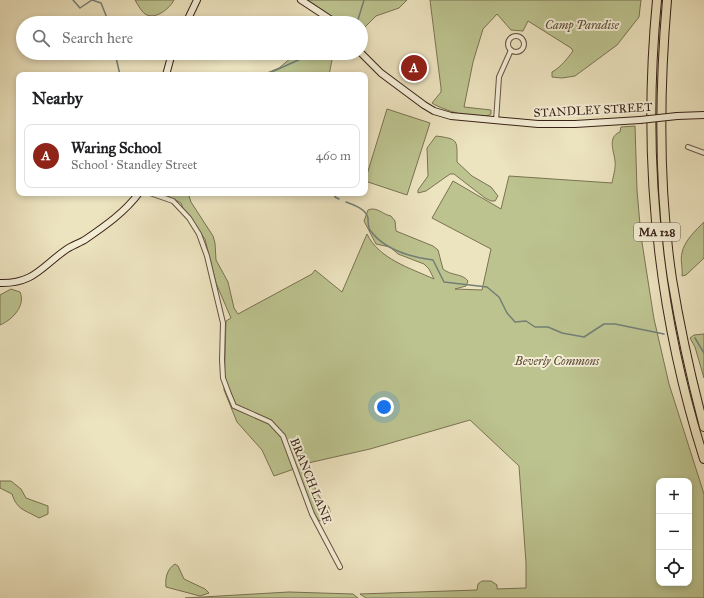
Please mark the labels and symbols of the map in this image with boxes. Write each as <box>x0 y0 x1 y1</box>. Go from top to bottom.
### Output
park label: Camp Paradise <box>545 18 620 33</box>
pin: A <box>401 53 427 83</box>
street label: STANDLEY STREET <box>533 100 653 120</box>
road number: MA 128 <box>634 223 680 241</box>
park label: Beverly Commons <box>514 354 600 368</box>
your location <box>374 397 394 417</box>
street label: BRANCH LANE <box>287 436 335 527</box>

